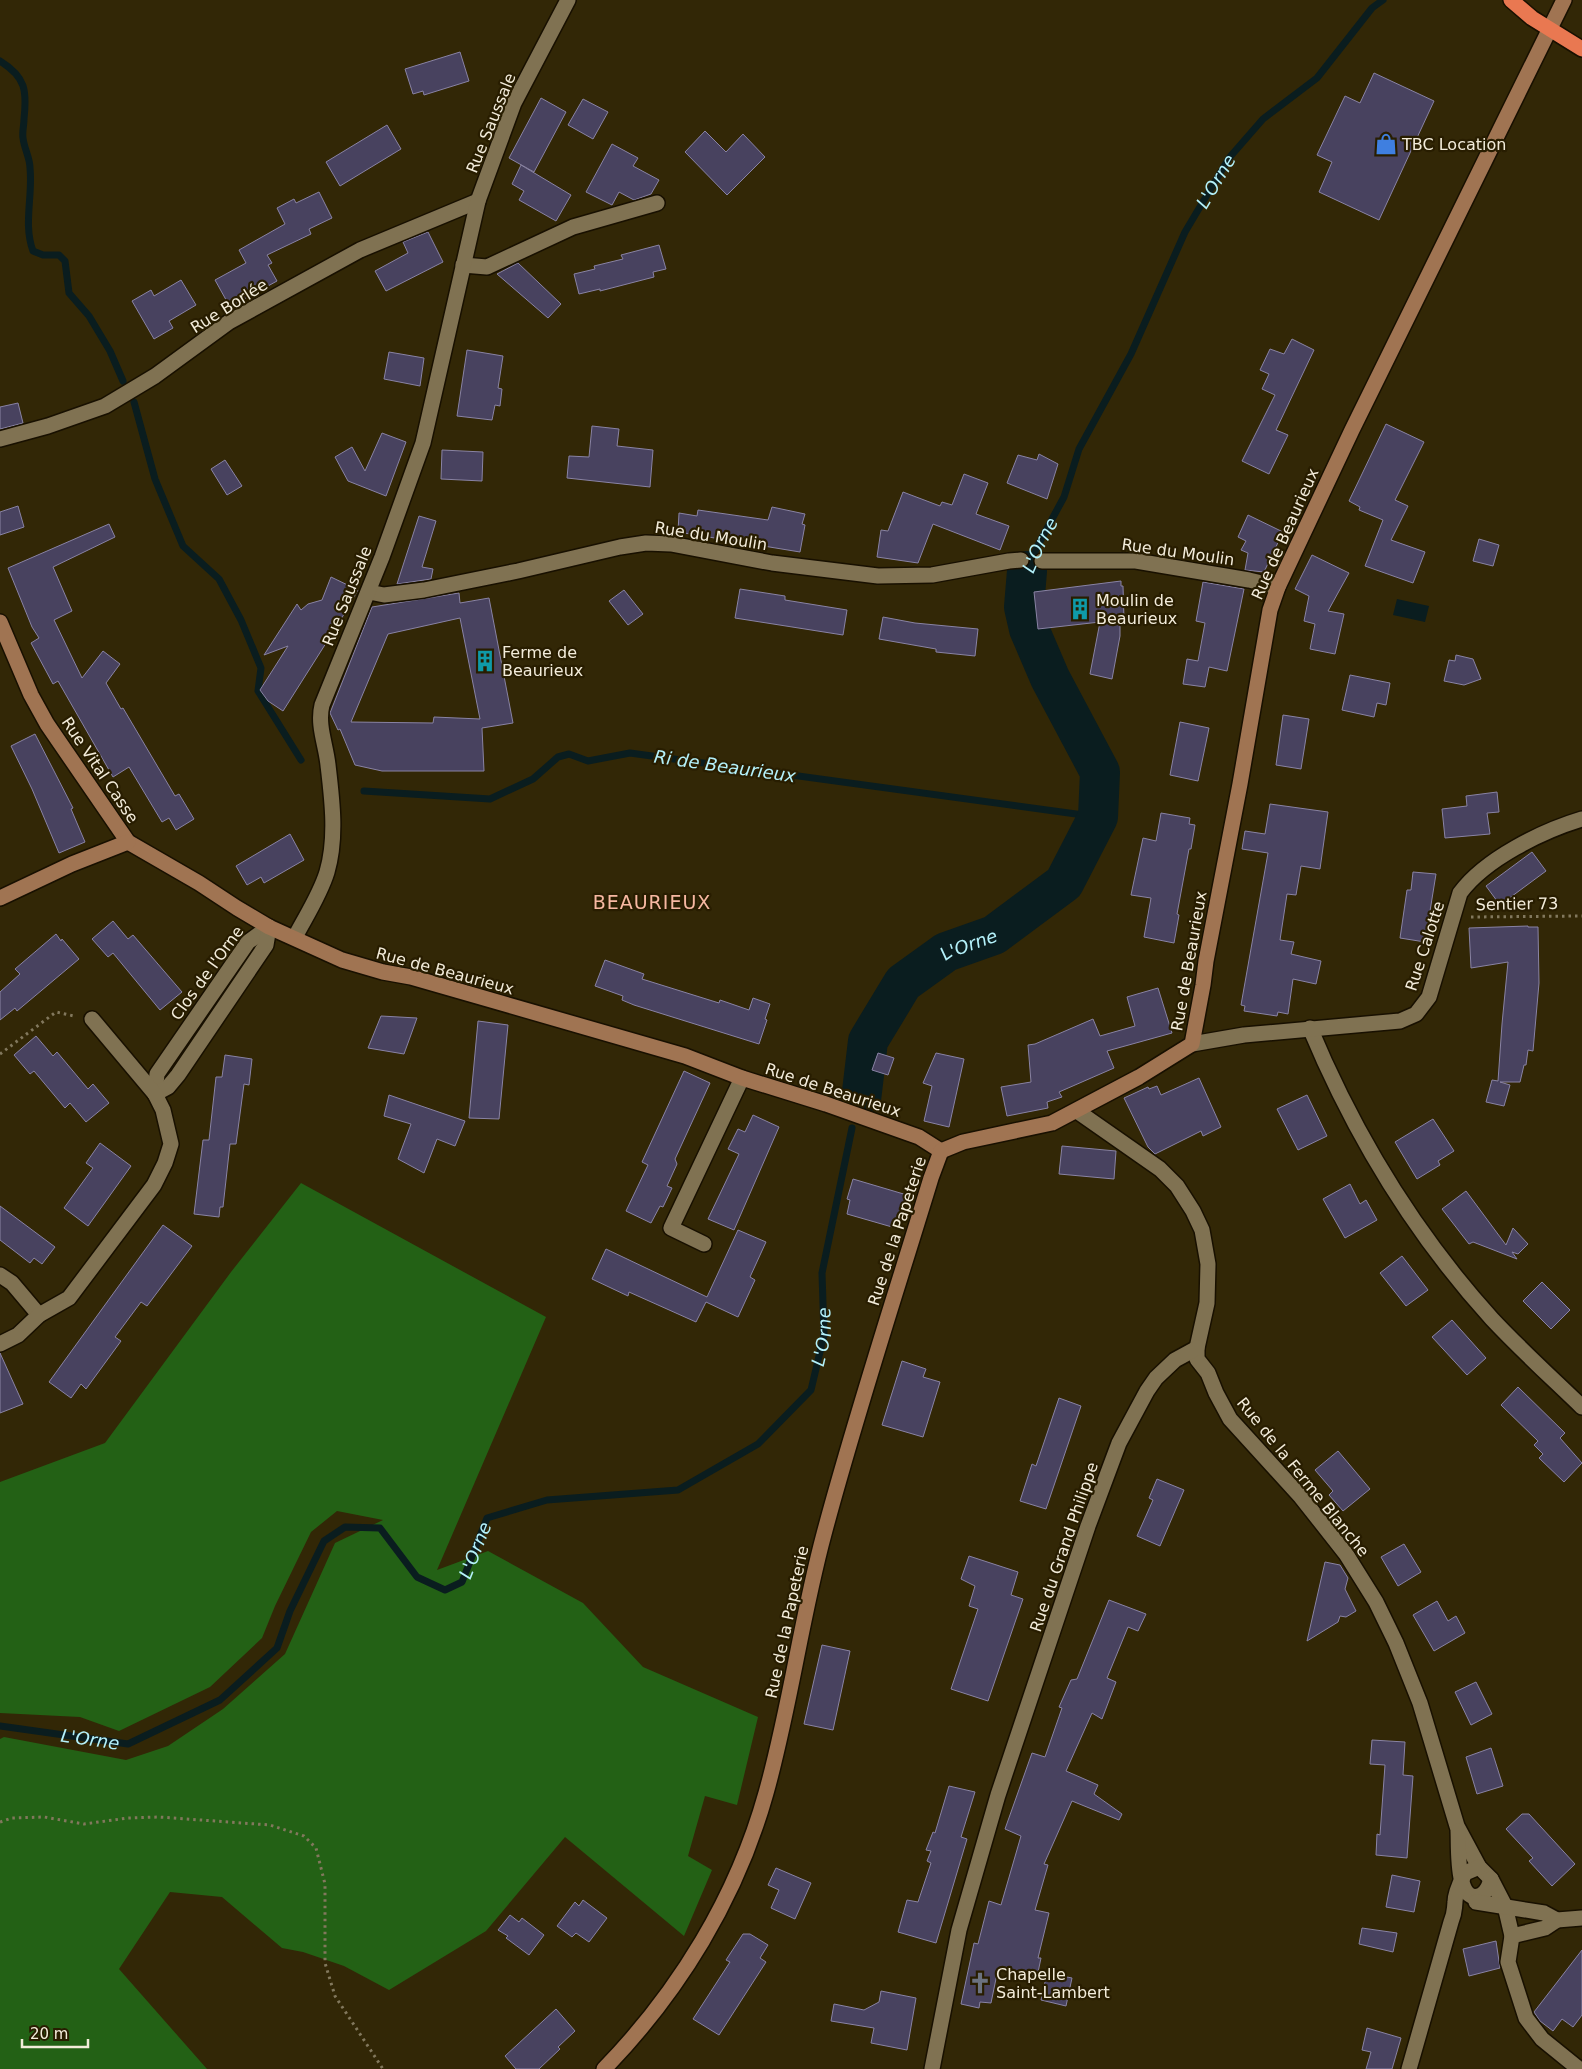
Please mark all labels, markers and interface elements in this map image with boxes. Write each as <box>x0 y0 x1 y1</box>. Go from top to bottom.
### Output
street label: Rue Saussale <box>462 70 520 176</box>
shop icon: TBC Location <box>1373 131 1399 157</box>
place label: TBC Location <box>1401 135 1506 154</box>
water label: L'Orne <box>1191 150 1239 212</box>
street label: Rue Borlée <box>187 275 271 337</box>
street label: Rue de Beaurieux <box>1247 465 1323 603</box>
water label: L'Orne <box>1017 513 1062 576</box>
street label: Rue du Moulin <box>653 518 769 554</box>
street label: Rue du Moulin <box>1120 535 1236 569</box>
street label: Rue Saussale <box>318 543 376 649</box>
place label: Moulin de Beaurieux <box>1096 591 1177 628</box>
building icon: Moulin de Beaurieux <box>1067 596 1093 622</box>
place label: Ferme de Beaurieux <box>502 643 583 680</box>
building icon: Ferme de Beaurieux <box>472 648 498 674</box>
street label: Rue Vital Casse <box>58 713 142 827</box>
water label: Ri de Beaurieux <box>653 746 798 786</box>
street label: Rue de Beaurieux <box>1167 890 1211 1032</box>
district label: BEAURIEUX <box>593 891 711 913</box>
street label: Sentier 73 <box>1475 894 1559 914</box>
street label: Rue Calotte <box>1402 899 1448 993</box>
street label: Clos de l'Orne <box>167 922 247 1024</box>
water label: L'Orne <box>935 924 1000 964</box>
street label: Rue de Beaurieux <box>374 943 516 999</box>
street label: Rue de Beaurieux <box>763 1059 903 1121</box>
street label: Rue de la Papeterie <box>864 1154 930 1308</box>
water label: L'Orne <box>807 1307 835 1368</box>
street label: Rue de la Ferme Blanche <box>1233 1394 1373 1560</box>
street label: Rue du Grand Philippe <box>1026 1460 1102 1634</box>
water label: L'Orne <box>454 1519 495 1581</box>
street label: Rue de la Papeterie <box>762 1544 812 1700</box>
water label: L'Orne <box>59 1724 121 1753</box>
place label: Chapelle Saint-Lambert <box>996 1965 1110 2002</box>
church icon: Chapelle Saint-Lambert <box>967 1970 993 1996</box>
scale bar <box>22 2016 89 2048</box>
text: 20 m <box>30 2025 68 2043</box>

